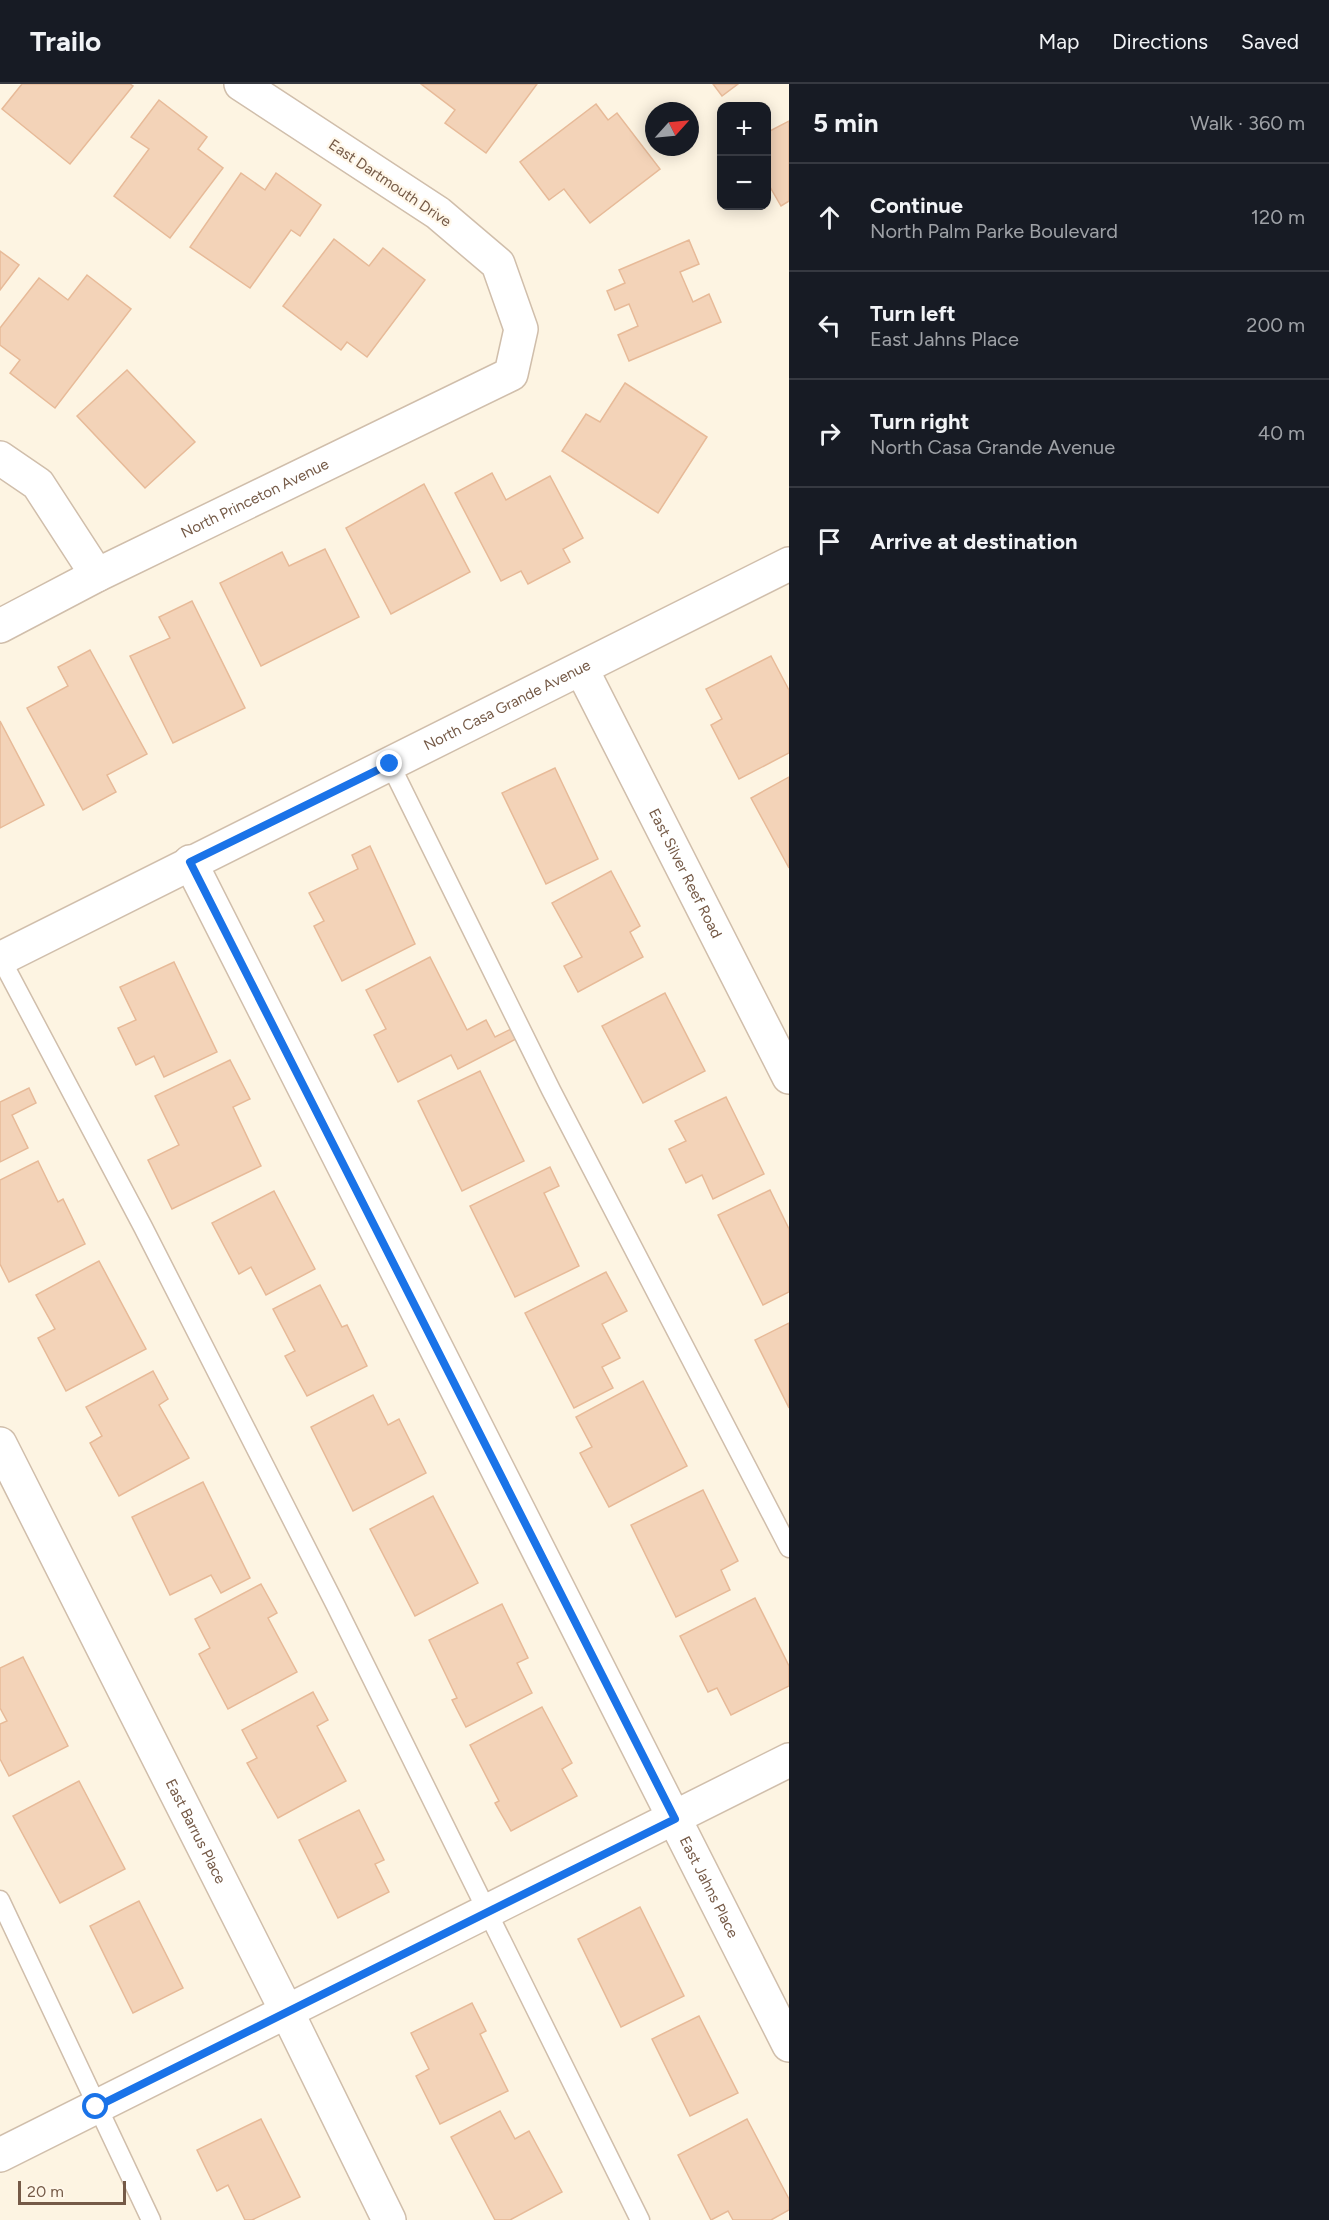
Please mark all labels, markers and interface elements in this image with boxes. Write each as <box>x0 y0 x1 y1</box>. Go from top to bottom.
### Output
text: Trailo <box>30 24 101 58</box>
text: Map <box>1038 29 1079 54</box>
text: Directions <box>1112 29 1208 54</box>
text: Saved <box>1241 29 1299 54</box>
north arrow <box>645 102 699 156</box>
map controls <box>717 102 771 210</box>
button: + <box>717 102 771 156</box>
text: 5 min <box>813 107 879 139</box>
text: Walk · 360 m <box>1190 111 1305 135</box>
street label: East Dartmouth Drive <box>325 135 455 231</box>
button: − <box>717 156 771 210</box>
text: Continue <box>870 192 963 219</box>
icon: ahead <box>813 201 846 234</box>
text: 120 m <box>1251 205 1305 229</box>
text: North Palm Parke Boulevard <box>870 219 1118 243</box>
text: Turn left <box>870 300 956 327</box>
icon: left <box>813 309 846 342</box>
text: 200 m <box>1246 313 1305 337</box>
text: East Jahns Place <box>870 327 1019 351</box>
text: Turn right <box>870 408 969 435</box>
icon: right <box>813 417 846 450</box>
text: 40 m <box>1258 421 1305 445</box>
text: North Casa Grande Avenue <box>870 435 1115 459</box>
street label: North Princeton Avenue <box>178 455 332 542</box>
icon: arrive <box>813 525 846 558</box>
text: Arrive at destination <box>870 528 1078 555</box>
street label: North Casa Grande Avenue <box>421 656 593 754</box>
route end <box>376 750 402 776</box>
street label: East Silver Reef Road <box>645 805 726 941</box>
street label: East Barrus Place <box>162 1776 230 1887</box>
street label: East Jahns Place <box>676 1833 742 1941</box>
route start <box>82 2093 108 2119</box>
scale bar <box>18 2178 126 2206</box>
text: 20 m <box>27 2182 64 2201</box>

